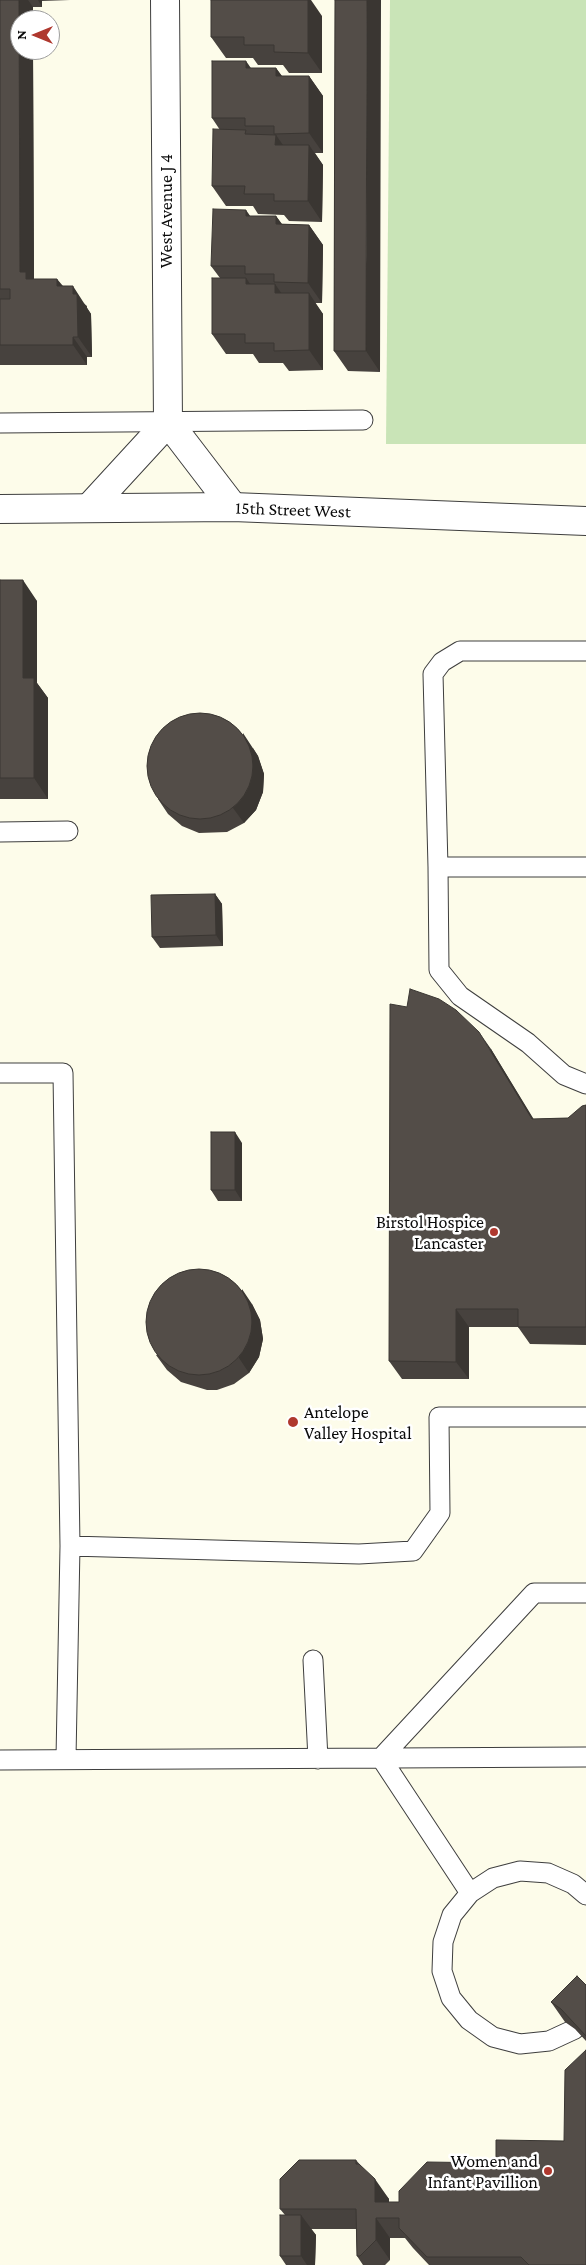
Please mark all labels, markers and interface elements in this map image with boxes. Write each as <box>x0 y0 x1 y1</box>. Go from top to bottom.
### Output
north arrow <box>10 10 60 60</box>
text: N <box>13 30 29 40</box>
street label: West Avenue J 4 <box>155 154 177 268</box>
street label: 15th Street West <box>235 497 351 523</box>
place label: Birstol Hospice Lancaster <box>376 1211 484 1254</box>
marker: Birstol Hospice Lancaster <box>488 1226 500 1238</box>
place label: Antelope Valley Hospital <box>304 1401 412 1444</box>
marker: Antelope Valley Hospital <box>286 1415 300 1429</box>
place label: Women and Infant Pavillion <box>427 2150 538 2192</box>
marker: Women and Infant Pavillion <box>542 2165 554 2177</box>

